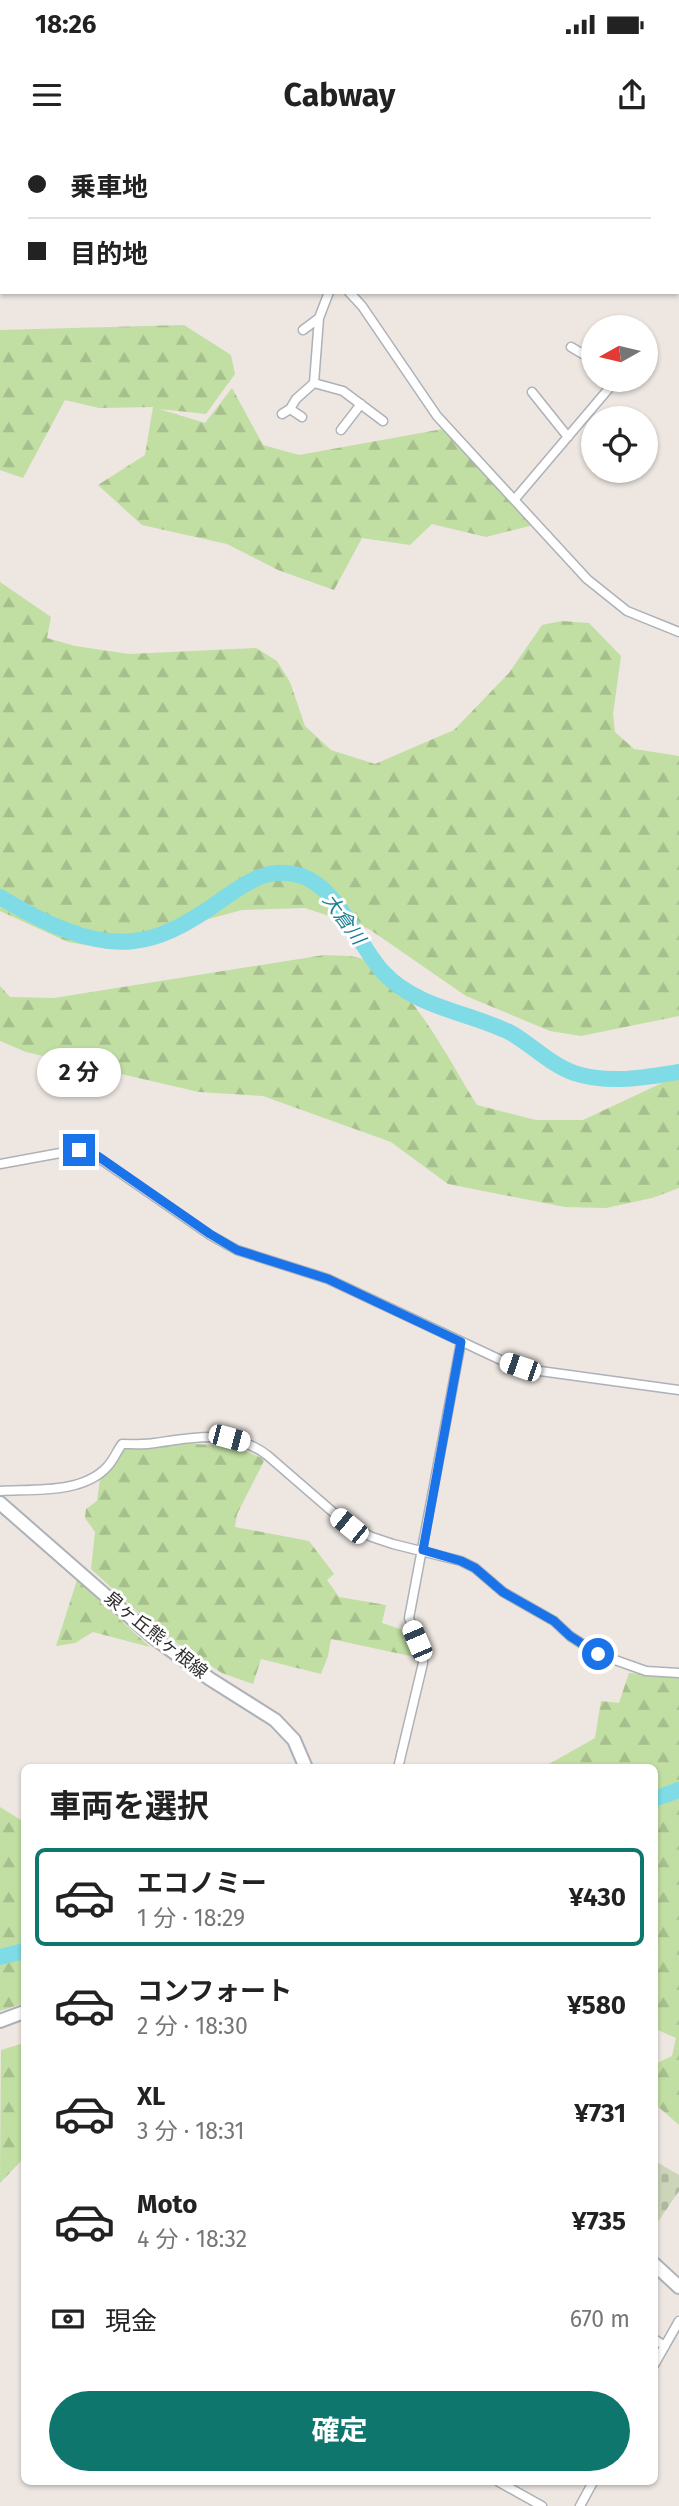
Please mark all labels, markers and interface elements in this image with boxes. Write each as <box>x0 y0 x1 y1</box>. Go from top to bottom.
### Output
text: 18:26 <box>35 9 97 40</box>
icon: menu <box>28 76 66 114</box>
text: Cabway <box>284 76 395 114</box>
icon: share <box>613 76 651 114</box>
text: 乗車地 <box>70 172 148 203</box>
text: 目的地 <box>70 239 148 270</box>
north arrow <box>581 315 658 392</box>
map controls <box>581 315 658 483</box>
button: locate <box>581 406 658 483</box>
water label: 大倉川 <box>318 889 371 950</box>
callout: 2 分 <box>37 1048 121 1098</box>
text: 2 分 <box>59 1058 99 1086</box>
route end <box>63 1134 95 1166</box>
car <box>497 1350 544 1384</box>
car <box>206 1422 253 1454</box>
car <box>327 1505 372 1547</box>
street label: 泉ヶ丘熊ヶ根線 <box>100 1587 212 1683</box>
car <box>400 1618 435 1664</box>
route start <box>582 1638 614 1670</box>
text: 車両を選択 <box>49 1787 209 1825</box>
icon: car <box>53 1866 116 1929</box>
text: エコノミー <box>137 1868 267 1899</box>
text: ¥430 <box>569 1882 626 1913</box>
text: 1 分 · 18:29 <box>137 1904 245 1932</box>
icon: car <box>53 1974 116 2037</box>
text: コンフォート <box>137 1976 292 2007</box>
text: ¥580 <box>567 1990 626 2021</box>
text: 2 分 · 18:30 <box>137 2012 248 2040</box>
text: XL <box>137 2081 165 2112</box>
icon: car <box>53 2082 116 2145</box>
text: ¥731 <box>574 2098 626 2129</box>
text: 3 分 · 18:31 <box>137 2117 245 2145</box>
text: Moto <box>137 2189 197 2220</box>
icon: car <box>53 2190 116 2253</box>
text: ¥735 <box>572 2206 626 2237</box>
text: 4 分 · 18:32 <box>137 2225 247 2253</box>
icon: cash <box>49 2300 87 2338</box>
text: 670 m <box>570 2305 630 2333</box>
text: 現金 <box>105 2306 157 2337</box>
button: 確定 <box>49 2391 630 2471</box>

